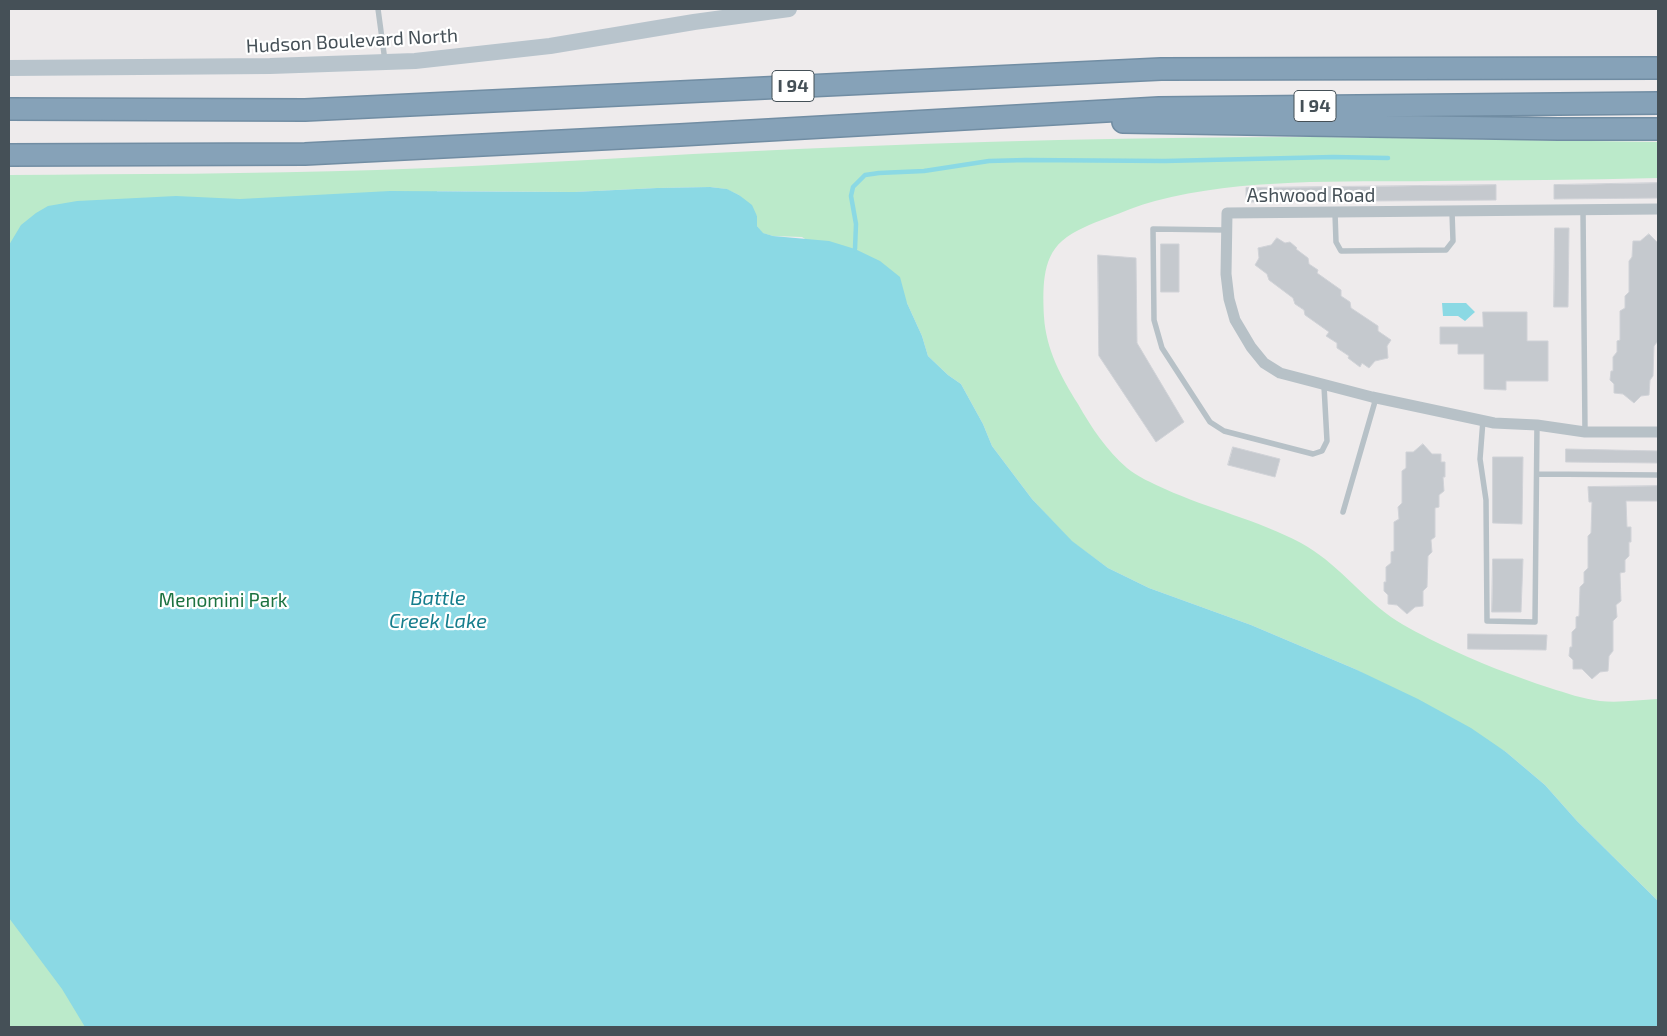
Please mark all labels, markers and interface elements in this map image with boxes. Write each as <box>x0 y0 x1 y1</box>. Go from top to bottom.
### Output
street label: Hudson Boulevard North <box>245 24 459 58</box>
road number: I 94 <box>772 70 814 102</box>
road number: I 94 <box>1294 90 1336 122</box>
street label: Ashwood Road <box>1247 185 1375 207</box>
water label: Battle Creek Lake <box>389 586 487 633</box>
park label: Menomini Park <box>159 590 287 612</box>

